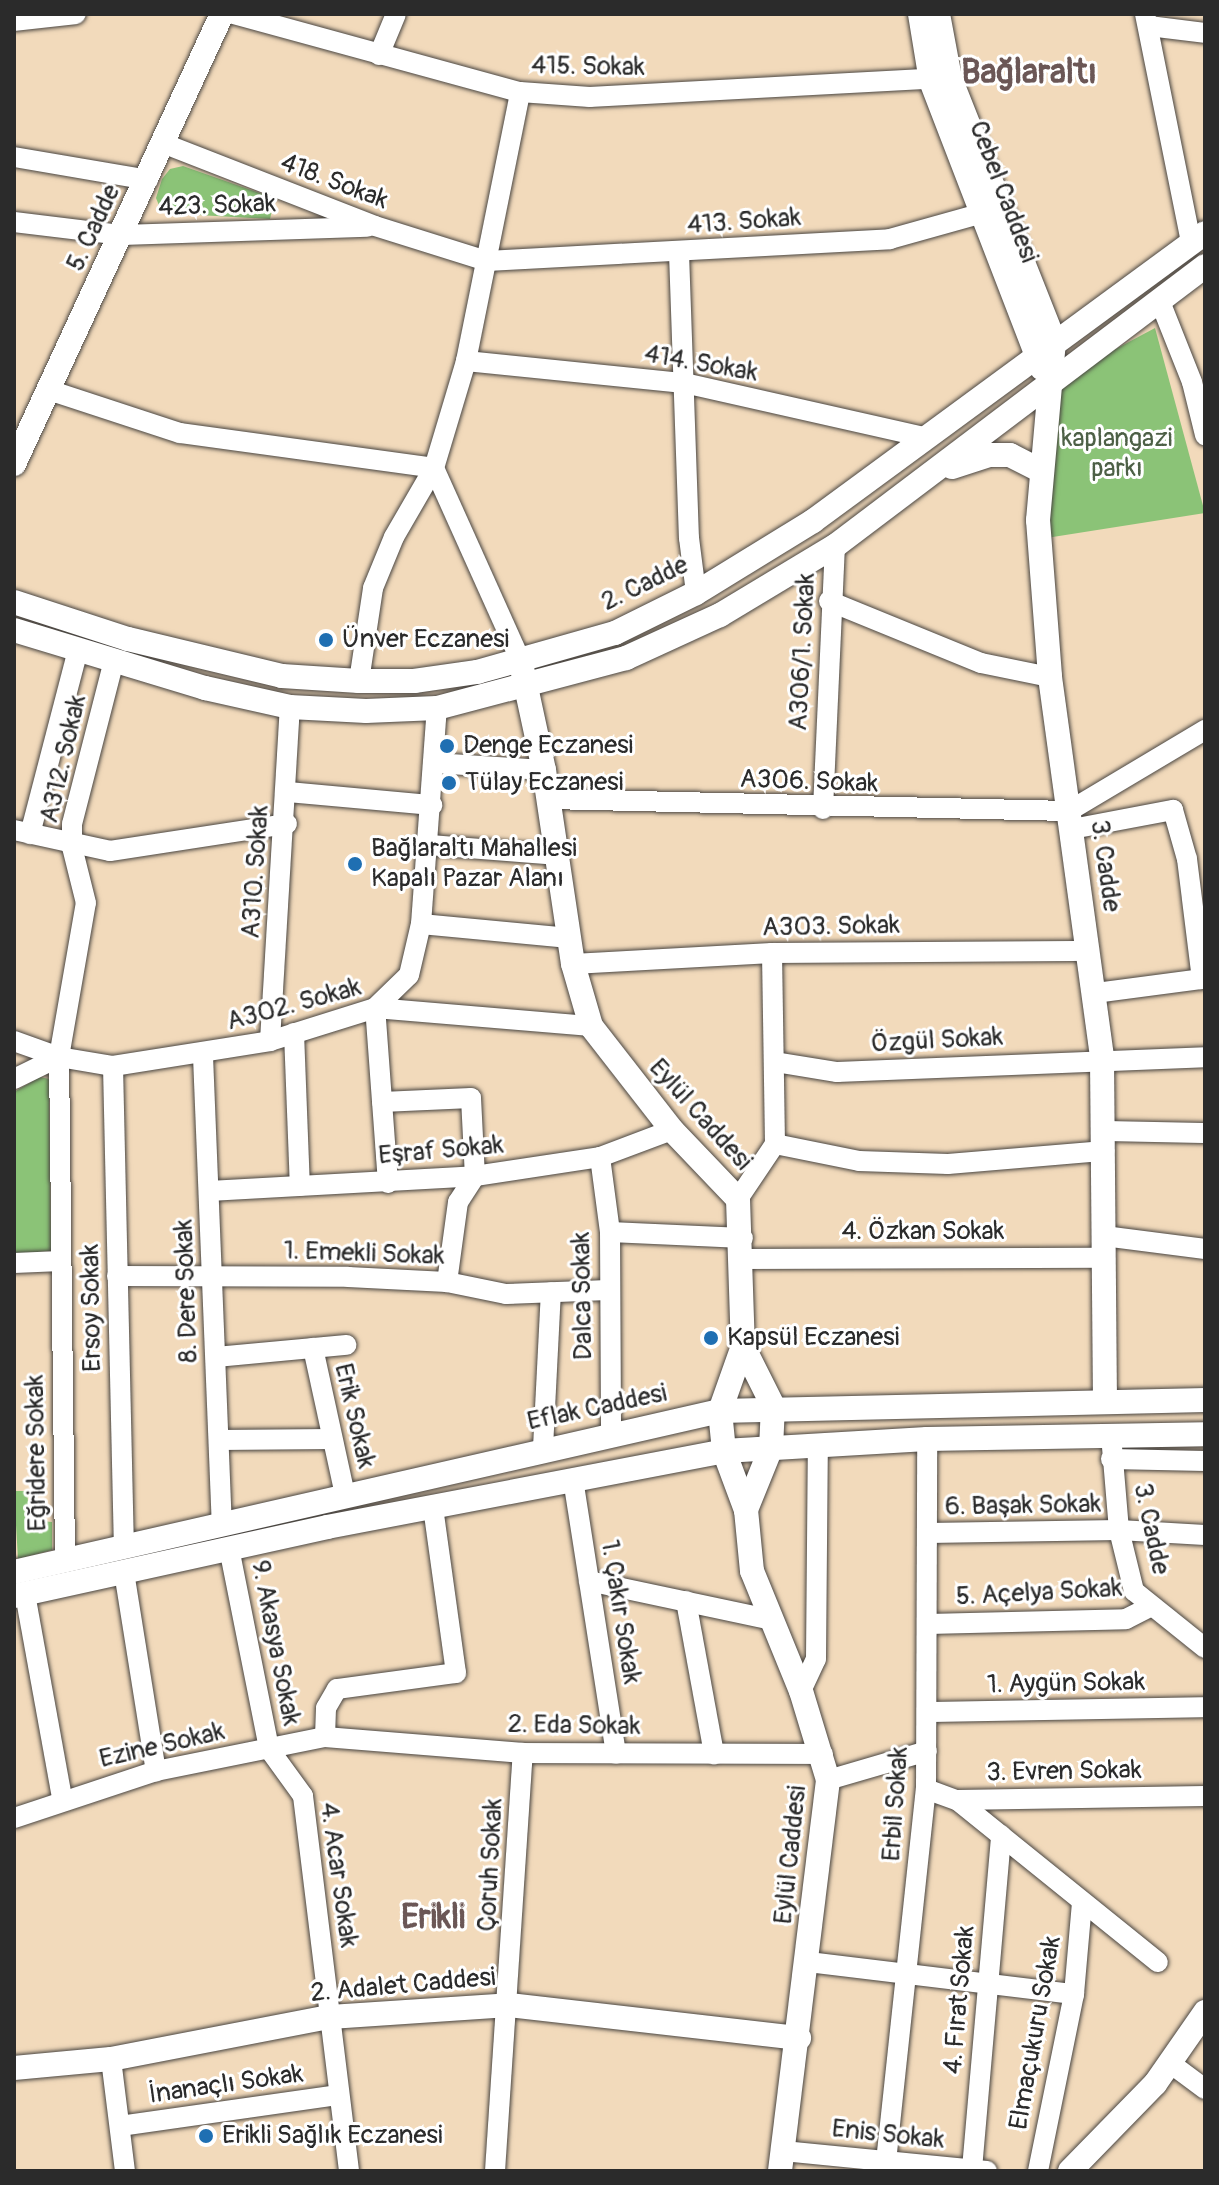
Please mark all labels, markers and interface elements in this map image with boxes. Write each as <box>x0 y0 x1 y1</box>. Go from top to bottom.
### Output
street label: 415. Sokak <box>531 50 645 84</box>
district label: Bağlaraltı <box>961 53 1097 93</box>
street label: Cebel Caddesi <box>962 117 1044 267</box>
street label: 418. Sokak <box>276 147 392 217</box>
street label: 5. Cadde <box>60 180 128 276</box>
street label: 423. Sokak <box>158 188 276 224</box>
street label: 413. Sokak <box>686 202 802 242</box>
street label: 414. Sokak <box>642 339 760 389</box>
park label: kaplangazi parkı <box>1062 423 1172 484</box>
street label: 2. Cadde <box>597 550 693 618</box>
street label: A306/1. Sokak <box>783 572 823 732</box>
place label: Ünver Eczanesi <box>342 624 509 656</box>
marker: Ünver Eczanesi <box>317 631 335 649</box>
street label: A312. Sokak <box>34 692 94 826</box>
place label: Denge Eczanesi <box>463 730 633 762</box>
marker: Denge Eczanesi <box>438 737 456 755</box>
street label: A306. Sokak <box>739 764 879 800</box>
place label: Tülay Eczanesi <box>465 767 623 799</box>
marker: Tülay Eczanesi <box>440 774 458 792</box>
street label: A310. Sokak <box>236 804 276 940</box>
street label: 3. Cadde <box>1083 818 1127 914</box>
place label: Bağlaraltı Mahallesi Kapalı Pazar Alanı <box>371 833 577 894</box>
marker: Bağlaraltı Mahallesi Kapalı Pazar Alanı <box>346 855 364 873</box>
street label: A303. Sokak <box>762 910 900 944</box>
street label: A302. Sokak <box>223 972 365 1038</box>
street label: Özgül Sokak <box>870 1022 1004 1060</box>
street label: Eylül Caddesi <box>642 1053 758 1177</box>
street label: Eşraf Sokak <box>377 1130 505 1172</box>
street label: 4. Özkan Sokak <box>842 1216 1004 1248</box>
street label: 8. Dere Sokak <box>169 1219 205 1363</box>
street label: Dalca Sokak <box>566 1232 600 1360</box>
street label: 1. Emekli Sokak <box>283 1236 445 1272</box>
street label: Ersoy Sokak <box>75 1244 109 1372</box>
place label: Kapsül Eczanesi <box>727 1322 899 1354</box>
marker: Kapsül Eczanesi <box>702 1329 720 1347</box>
street label: Erik Sokak <box>327 1360 381 1472</box>
street label: Eğridere Sokak <box>20 1374 54 1532</box>
street label: Eflak Caddesi <box>524 1378 670 1438</box>
street label: 3. Cadde <box>1126 1481 1176 1577</box>
street label: 6. Başak Sokak <box>945 1489 1101 1523</box>
street label: 1. Çakır Sokak <box>593 1538 647 1686</box>
street label: 9. Akasya Sokak <box>244 1558 306 1728</box>
street label: 5. Açelya Sokak <box>955 1573 1123 1613</box>
street label: 1. Aygün Sokak <box>987 1667 1145 1701</box>
street label: 2. Eda Sokak <box>507 1709 641 1743</box>
street label: Ezine Sokak <box>96 1716 228 1776</box>
street label: Erbil Sokak <box>876 1746 916 1862</box>
street label: 3. Evren Sokak <box>986 1755 1142 1789</box>
street label: Eylül Caddesi <box>768 1784 814 1926</box>
street label: Çoruh Sokak <box>472 1798 510 1932</box>
street label: 4. Acar Sokak <box>312 1800 364 1950</box>
district label: Erikli <box>401 1898 465 1938</box>
street label: 4. Fırat Sokak <box>938 1925 982 2075</box>
street label: Elmaçukuru Sokak <box>1004 1934 1068 2132</box>
street label: 2. Adalet Caddesi <box>309 1962 497 2010</box>
street label: İnanaçlı Sokak <box>147 2059 305 2111</box>
street label: Enis Sokak <box>830 2114 946 2156</box>
place label: Erikli Sağlık Eczanesi <box>222 2120 443 2152</box>
marker: Erikli Sağlık Eczanesi <box>197 2127 215 2145</box>

